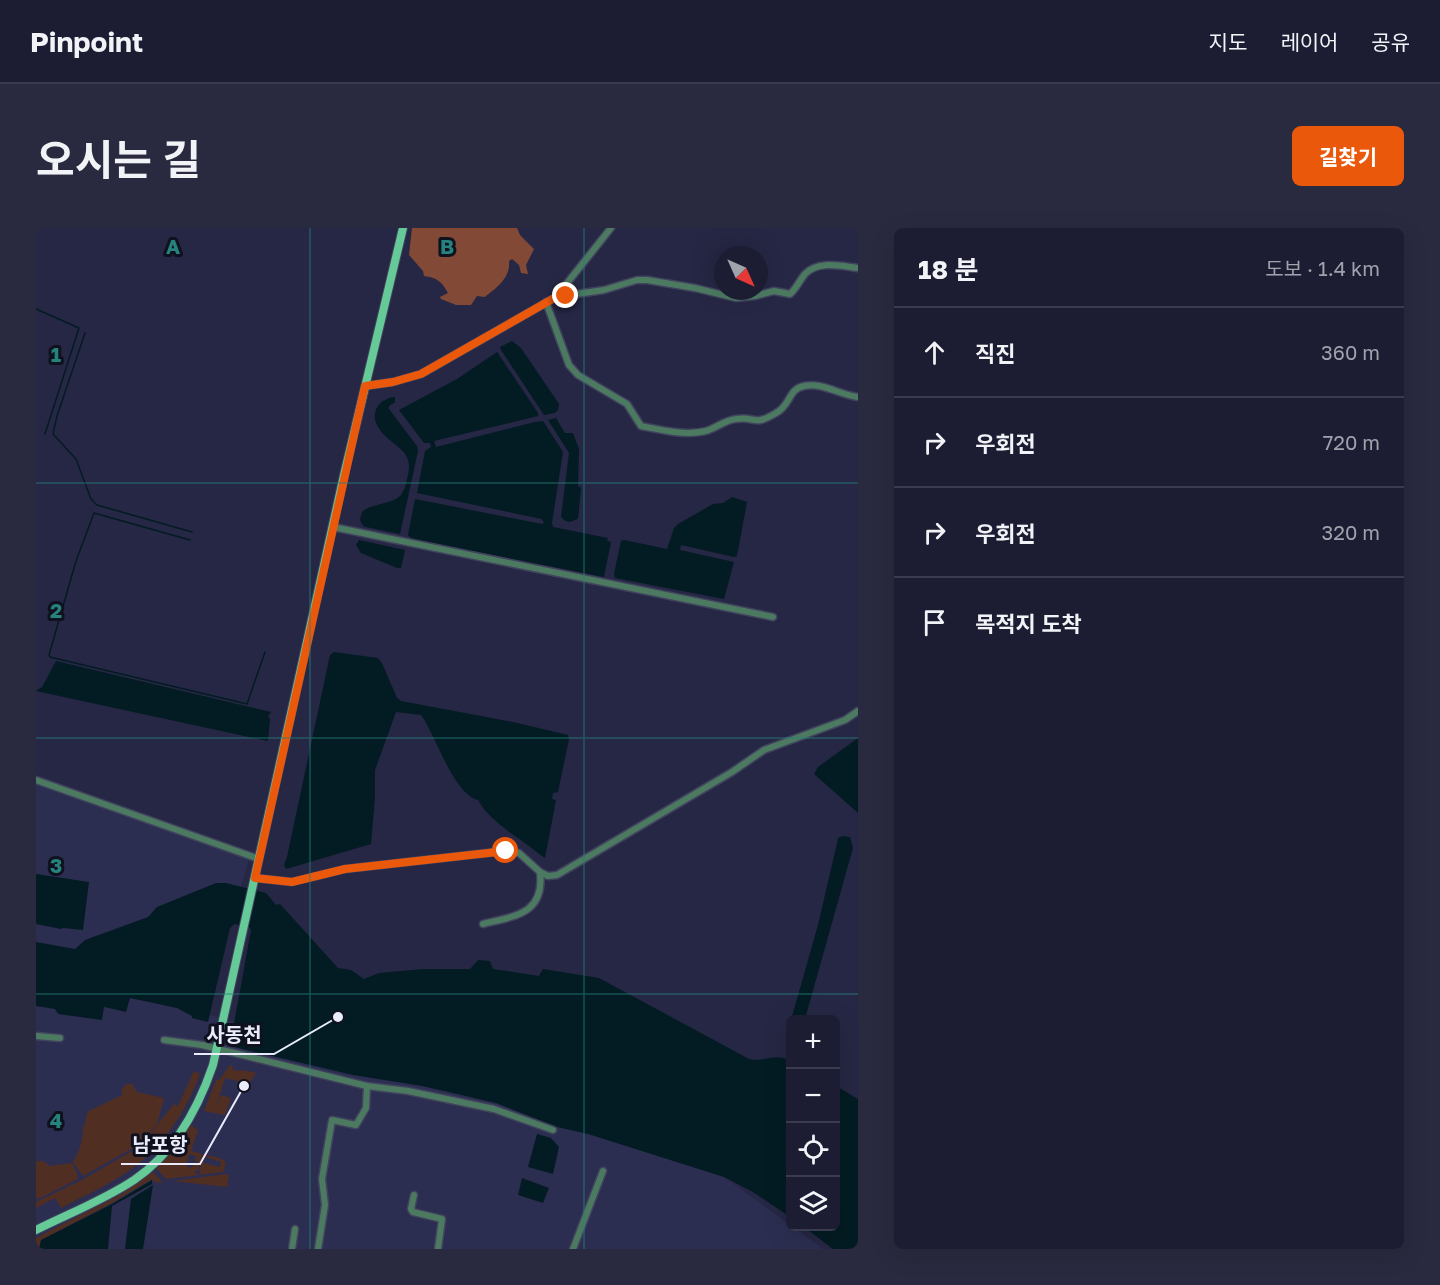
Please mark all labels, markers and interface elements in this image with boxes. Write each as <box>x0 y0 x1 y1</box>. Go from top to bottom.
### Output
text: Pinpoint <box>30 25 143 58</box>
text: 지도 <box>1209 29 1247 55</box>
text: 레이어 <box>1280 29 1338 55</box>
text: 공유 <box>1371 29 1410 55</box>
button: 길찾기 <box>1292 126 1404 186</box>
text: 오시는 길 <box>36 134 201 184</box>
text: A <box>166 234 180 258</box>
text: B <box>440 234 454 258</box>
north arrow <box>714 246 768 300</box>
text: 18 분 <box>918 254 978 285</box>
text: 도보 · 1.4 km <box>1265 256 1380 280</box>
route end <box>552 282 578 308</box>
icon: ahead <box>918 336 951 369</box>
text: 직진 <box>975 340 1015 367</box>
text: 360 m <box>1321 340 1380 364</box>
text: 1 <box>51 342 61 366</box>
icon: right <box>918 426 951 459</box>
text: 우회전 <box>975 430 1036 457</box>
text: 720 m <box>1323 430 1380 454</box>
icon: right <box>918 516 951 549</box>
text: 우회전 <box>975 520 1036 547</box>
text: 320 m <box>1322 520 1380 544</box>
text: 2 <box>50 598 62 622</box>
icon: arrive <box>918 606 951 639</box>
text: 목적지 도착 <box>975 610 1082 637</box>
route start <box>492 837 518 863</box>
text: 3 <box>50 853 62 877</box>
map controls <box>786 1015 840 1231</box>
button: + <box>786 1015 840 1069</box>
callout: 사동천 <box>194 1016 274 1054</box>
text: 사동천 <box>206 1022 262 1046</box>
button: − <box>786 1069 840 1123</box>
text: 4 <box>50 1108 62 1132</box>
button: locate <box>786 1123 840 1177</box>
callout: 남포항 <box>121 1126 200 1164</box>
text: 남포항 <box>132 1132 188 1156</box>
button: layers <box>786 1177 840 1231</box>

